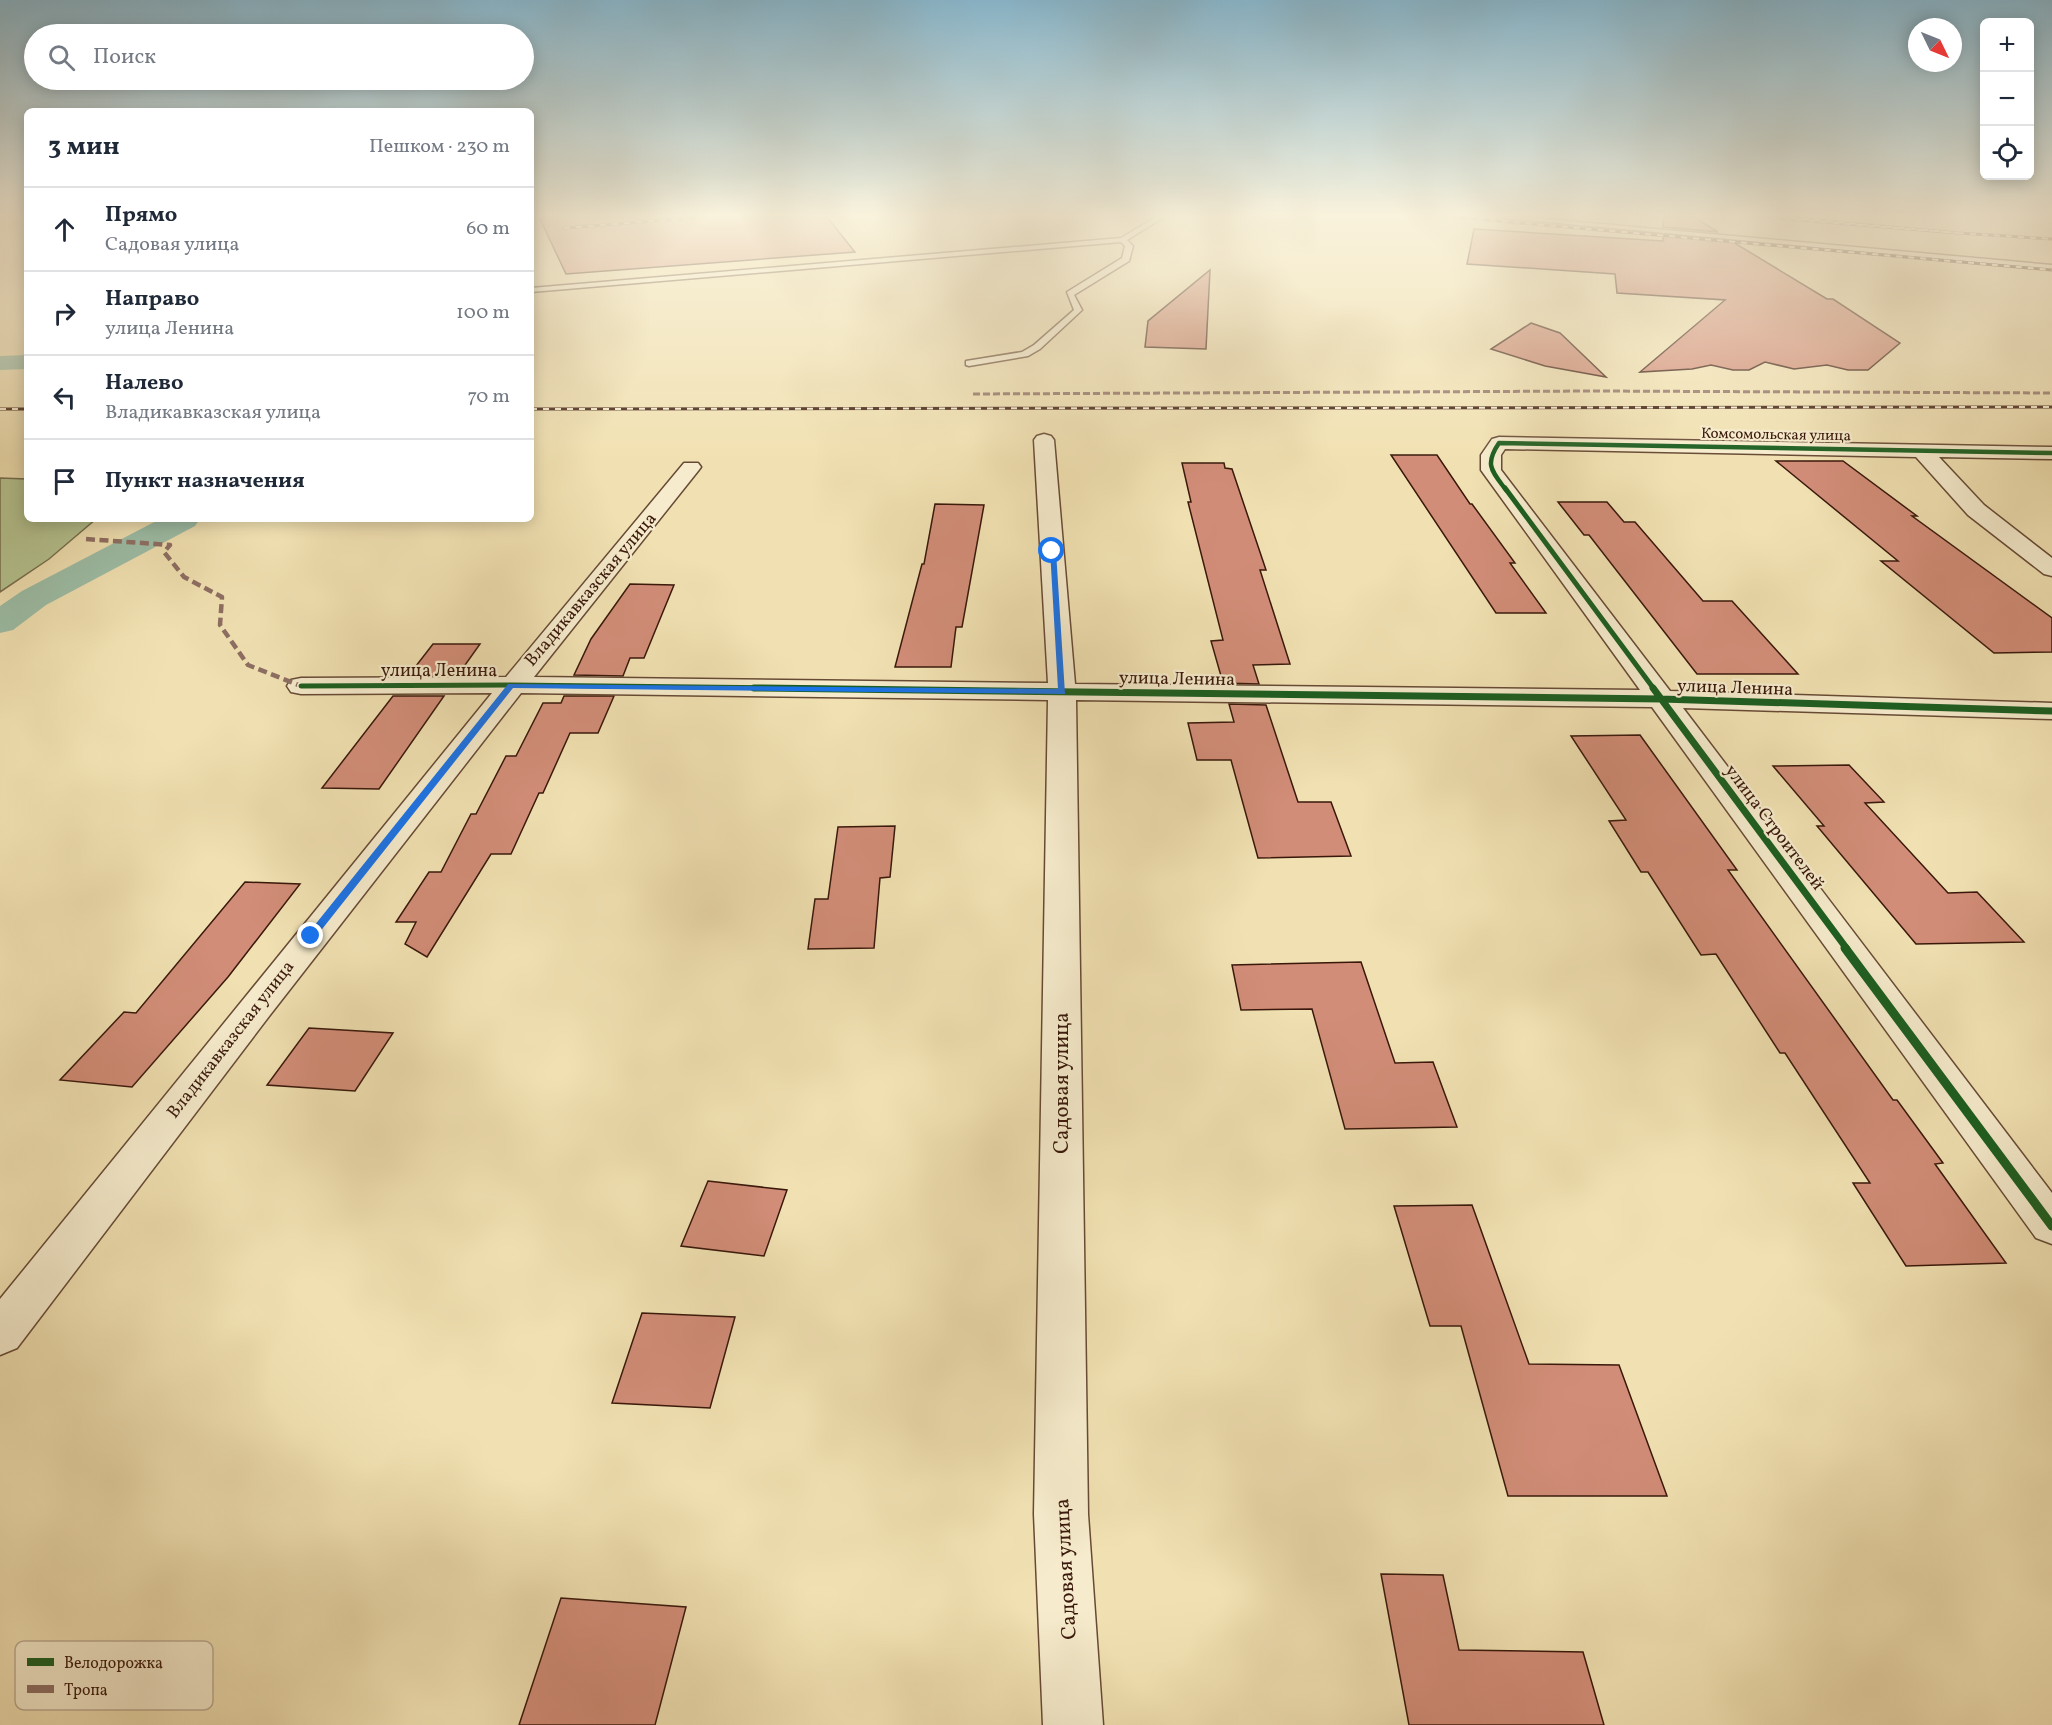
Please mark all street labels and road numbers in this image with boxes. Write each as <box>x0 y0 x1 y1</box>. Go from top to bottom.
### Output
street label: Комсомольская улица <box>1701 424 1851 447</box>
street label: Владикавказская улица <box>519 507 663 672</box>
street label: улица Ленина <box>381 659 497 684</box>
street label: улица Ленина <box>1119 666 1235 693</box>
street label: улица Ленина <box>1676 674 1794 703</box>
street label: улица Строителей <box>1718 760 1829 896</box>
street label: Владикавказская улица <box>162 956 301 1124</box>
street label: Садовая улица <box>1048 1012 1077 1154</box>
street label: Садовая улица <box>1048 1498 1085 1640</box>

